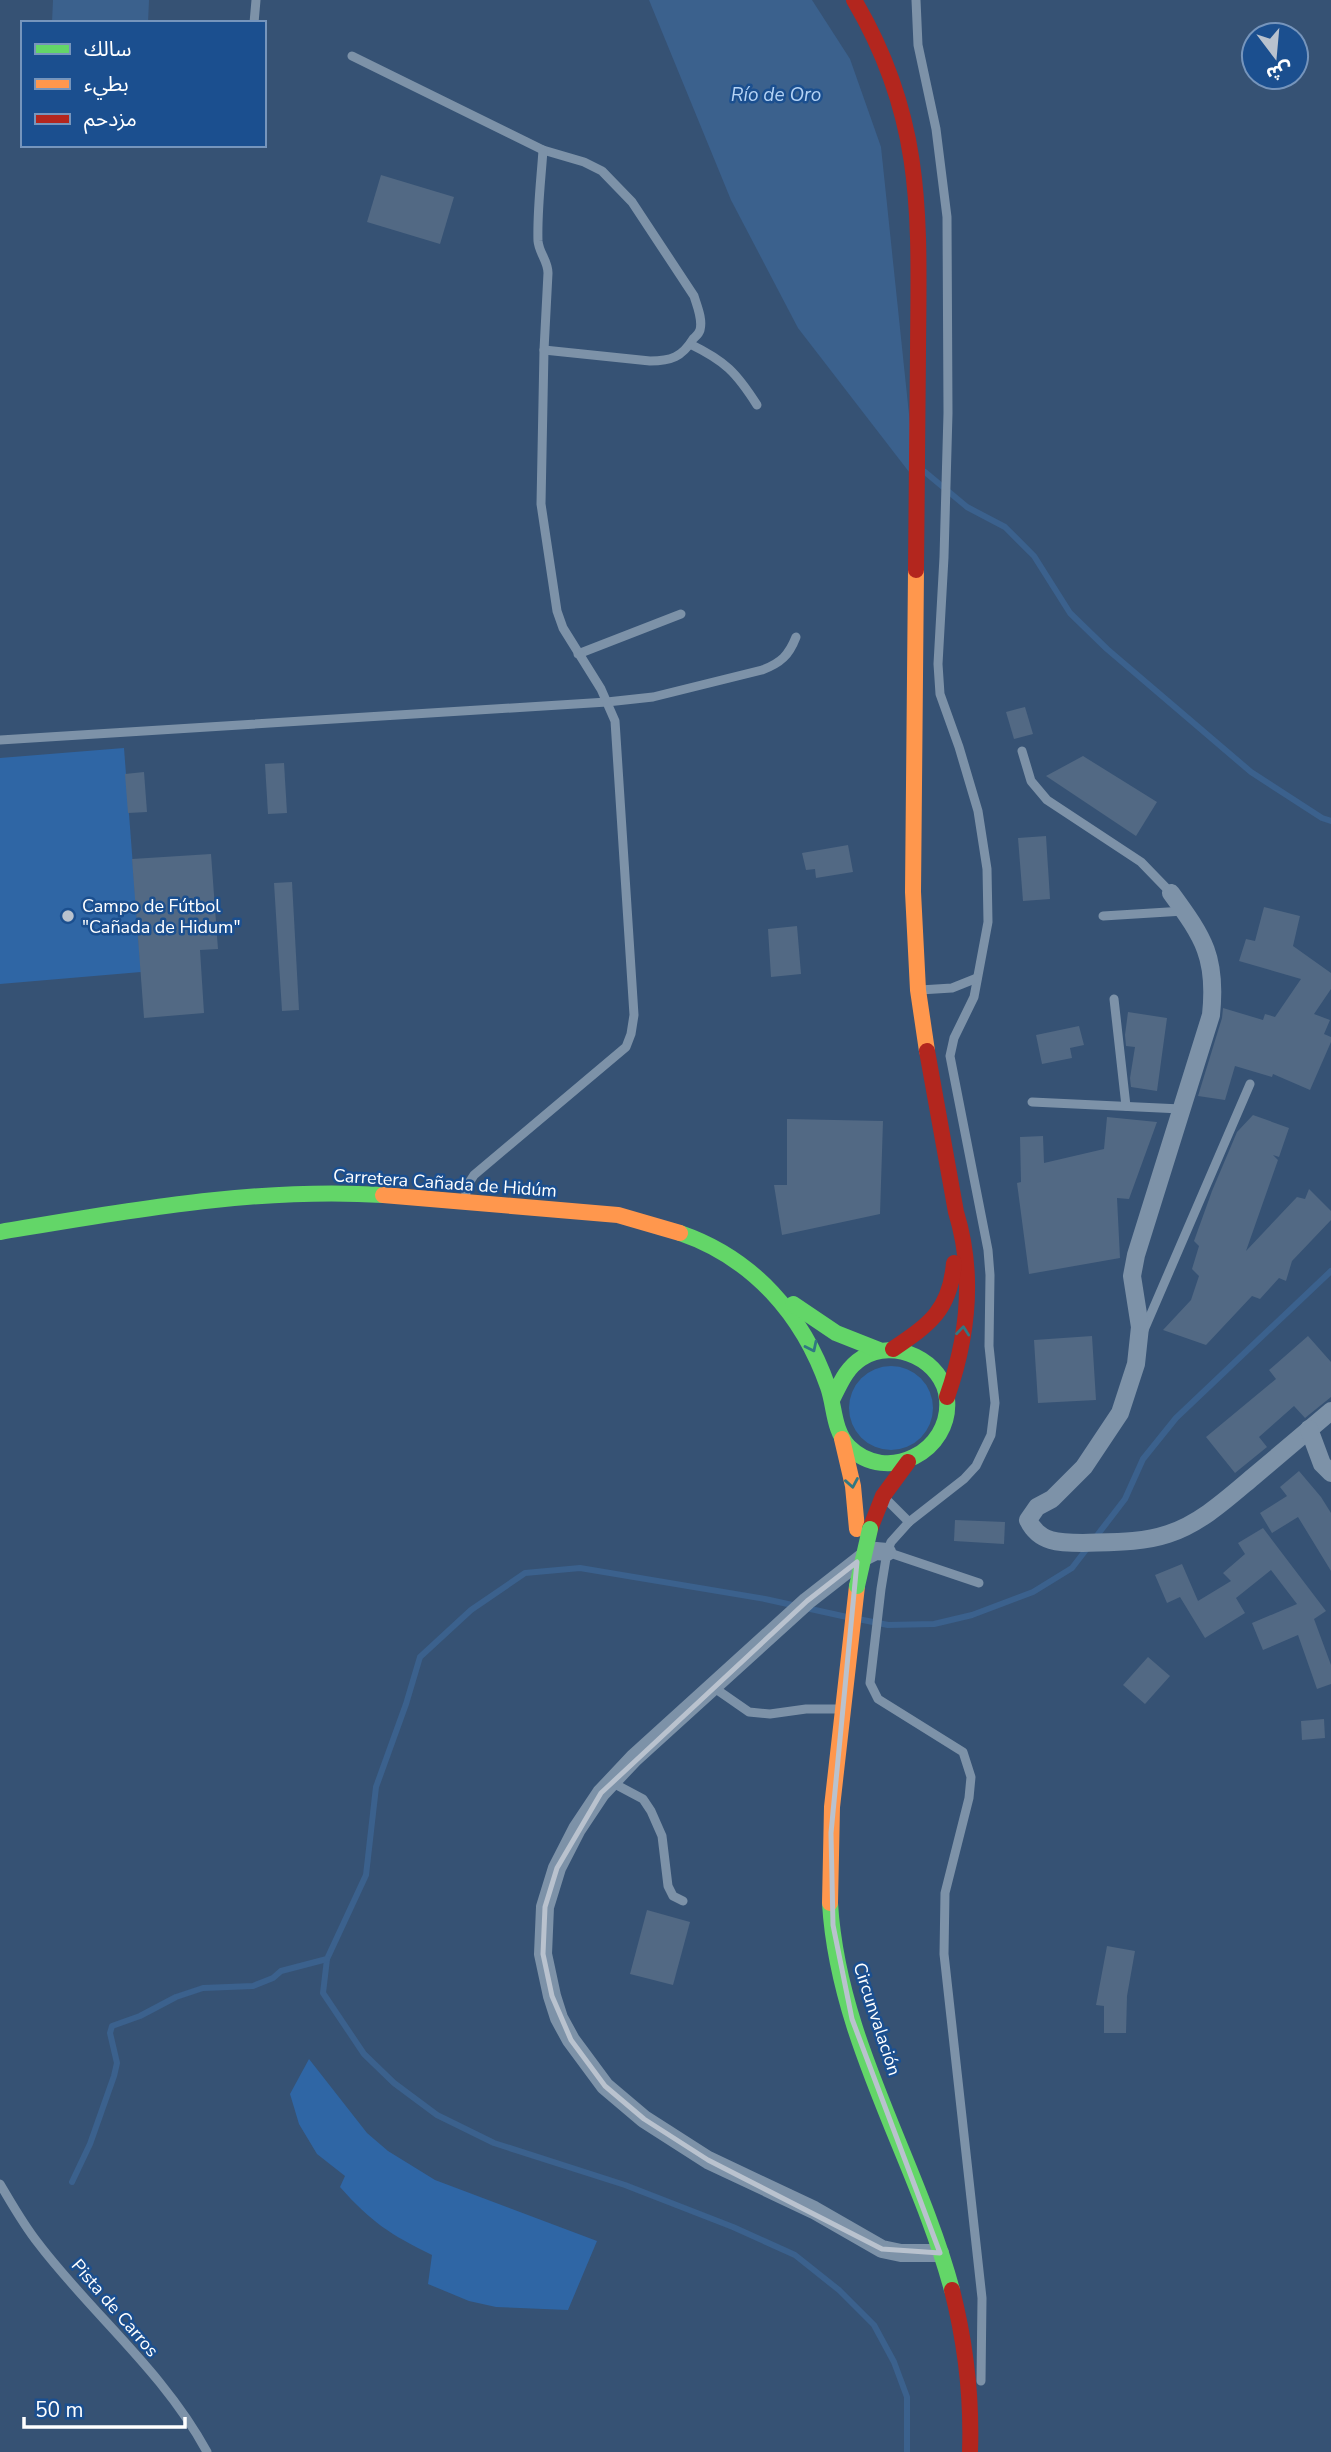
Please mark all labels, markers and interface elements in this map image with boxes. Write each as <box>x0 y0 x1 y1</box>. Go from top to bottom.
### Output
legend <box>21 21 266 147</box>
north arrow <box>1240 21 1310 91</box>
text: سالك <box>84 35 131 63</box>
text: ش <box>1263 55 1296 87</box>
text: بطيء <box>84 70 129 100</box>
water label: Río de Oro <box>731 82 821 108</box>
text: مزدحم <box>84 105 137 134</box>
place label: Campo de Fútbol "Cañada de Hidum" <box>82 894 240 939</box>
marker: Campo de Fútbol "Cañada de Hidum" <box>60 908 76 924</box>
street label: Carretera Cañada de Hidúm <box>332 1163 558 1203</box>
one-way arrow <box>956 1325 971 1337</box>
one-way arrow <box>804 1340 818 1352</box>
one-way arrow <box>844 1477 859 1488</box>
street label: Circunvalación <box>847 1959 907 2079</box>
street label: Pista de Carros <box>66 2254 164 2362</box>
scale bar <box>24 2386 186 2430</box>
text: 50 m <box>35 2396 84 2424</box>

